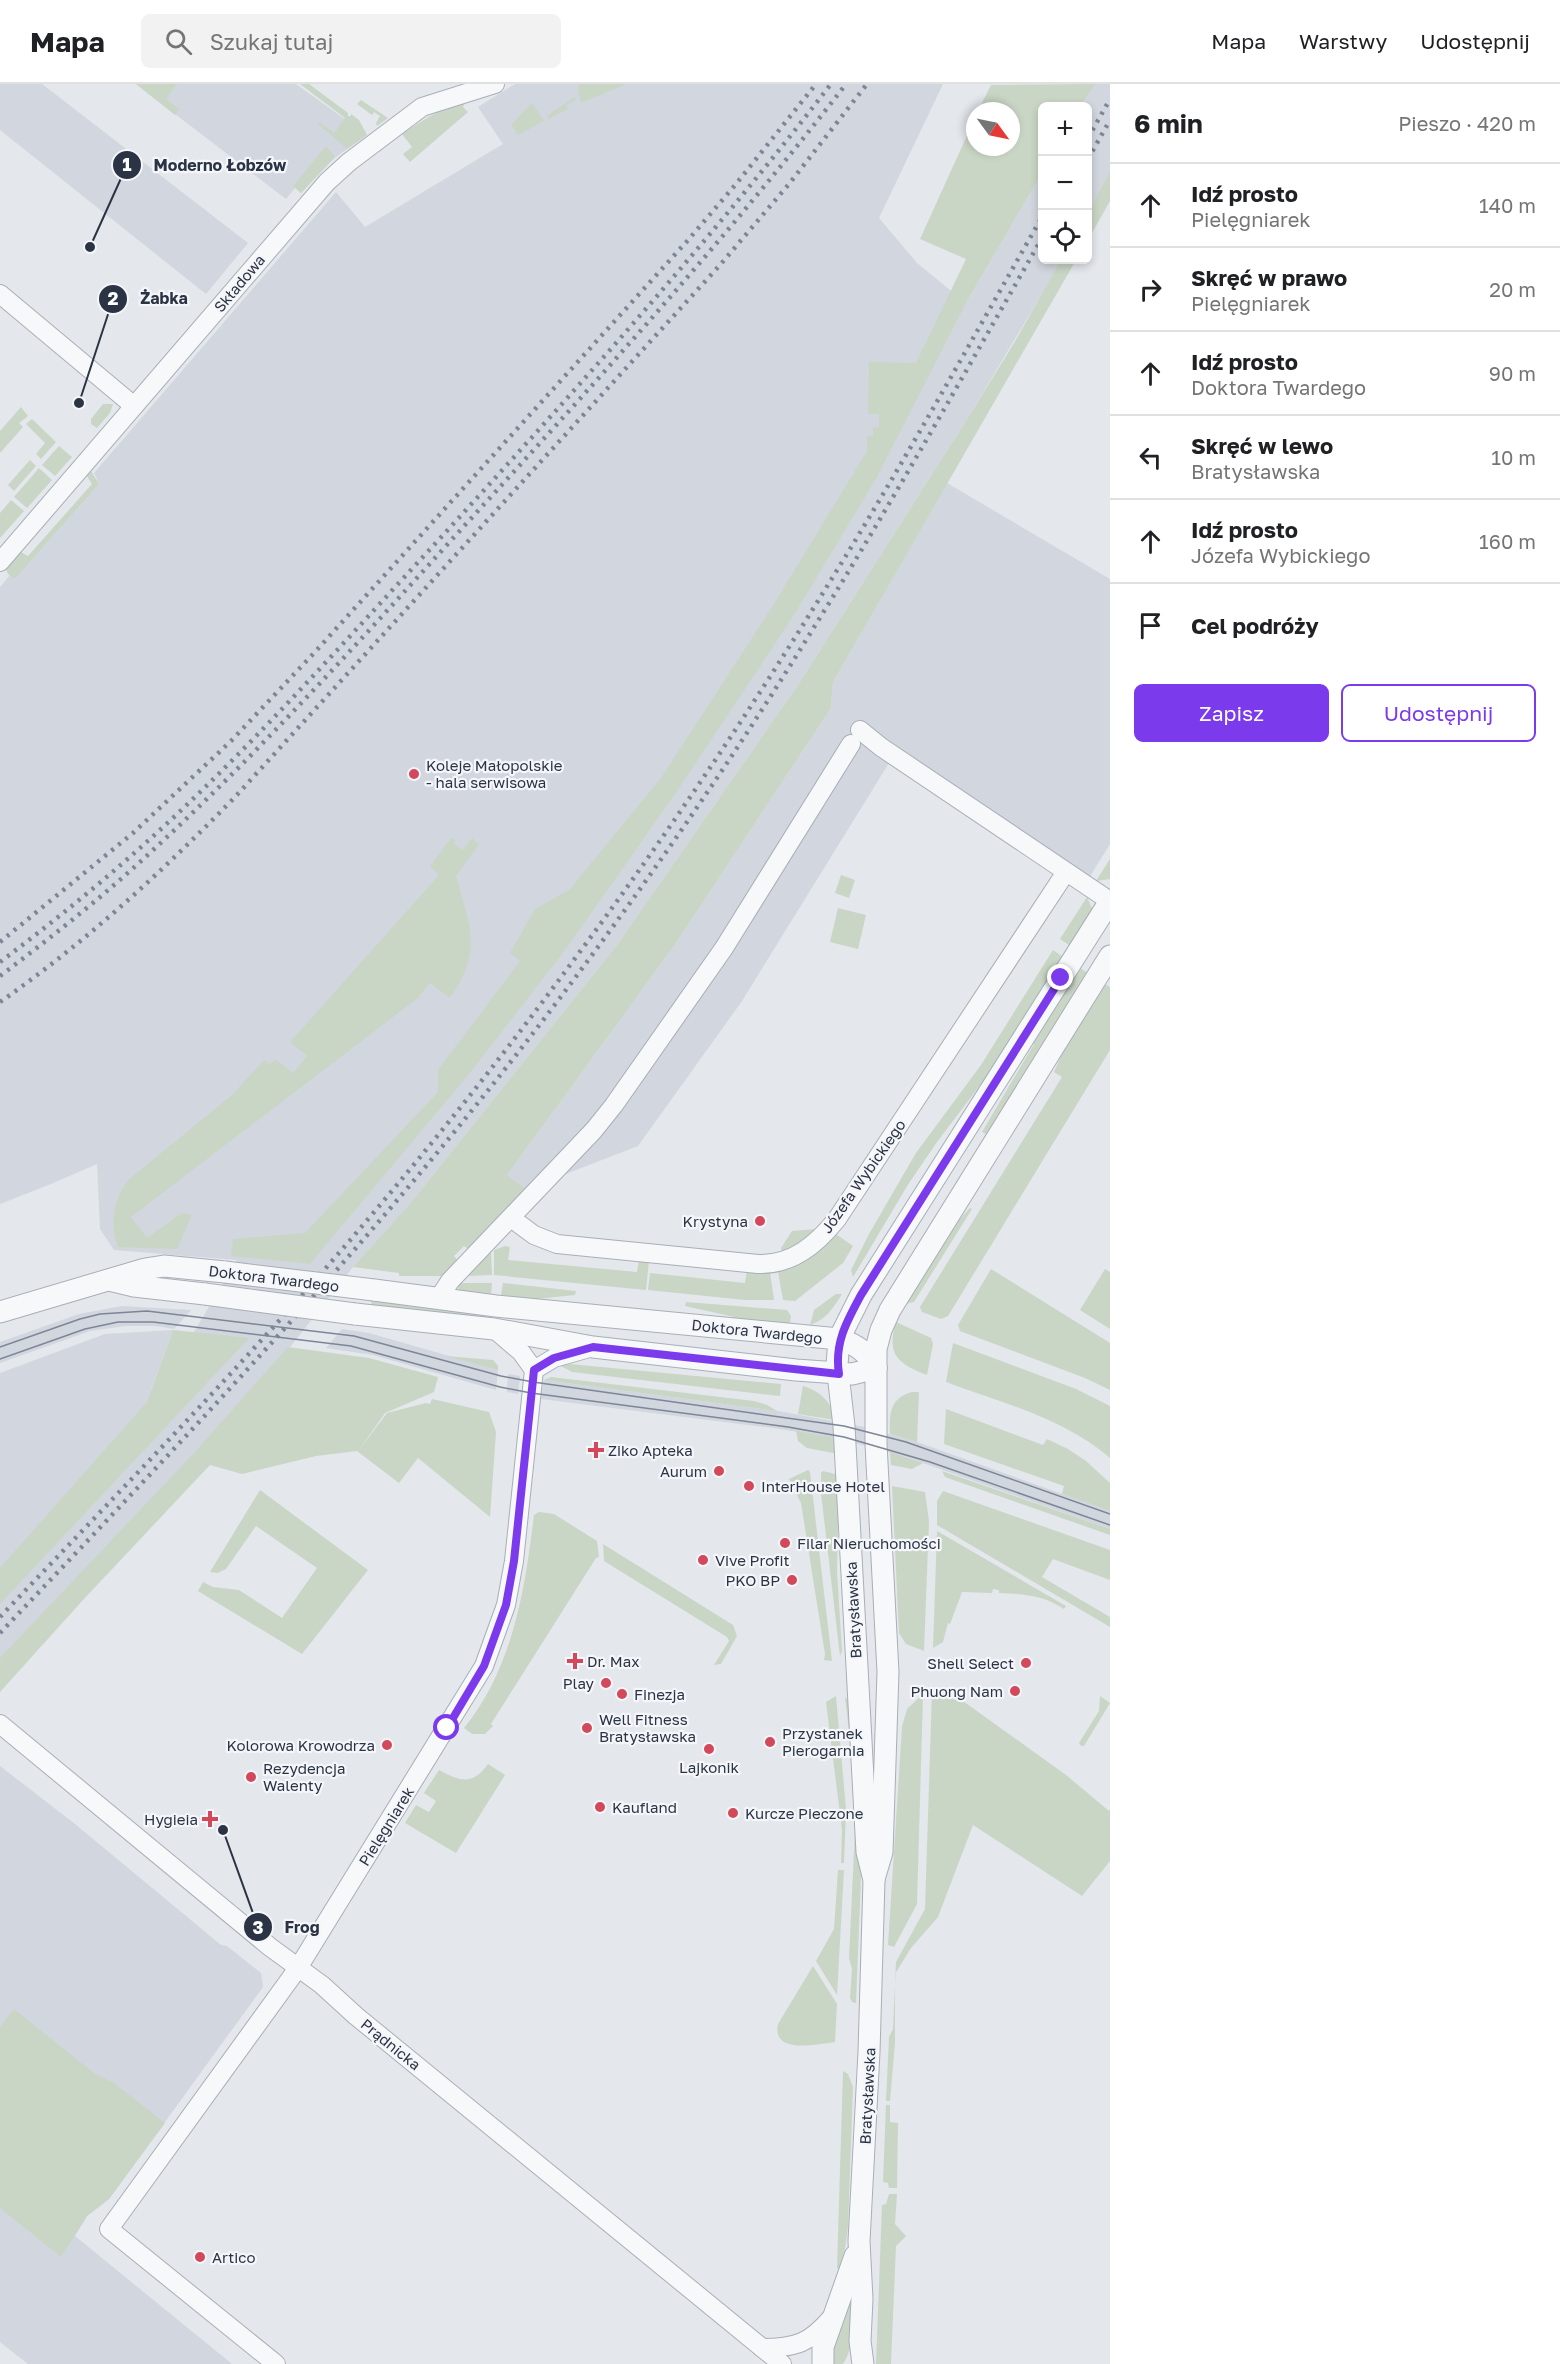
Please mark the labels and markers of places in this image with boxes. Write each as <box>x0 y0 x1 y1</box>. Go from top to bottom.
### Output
callout: Moderno Łobzów <box>112 148 298 182</box>
callout: Żabka <box>98 282 199 316</box>
place label: Koleje Małopolskie - hala serwisowa <box>426 756 563 791</box>
marker: Koleje Małopolskie - hala serwisowa <box>407 767 421 781</box>
place label: Krystyna <box>683 1212 748 1230</box>
marker: Krystyna <box>753 1214 767 1228</box>
place label: Ziko Apteka <box>608 1441 693 1459</box>
marker: Ziko Apteka <box>589 1443 603 1457</box>
place label: Aurum <box>660 1462 707 1480</box>
marker: Aurum <box>712 1464 726 1478</box>
place label: InterHouse Hotel <box>761 1477 885 1495</box>
marker: InterHouse Hotel <box>742 1479 756 1493</box>
place label: Filar Nieruchomości <box>797 1534 941 1552</box>
marker: Filar Nieruchomości <box>778 1536 792 1550</box>
place label: Vive Profit <box>715 1551 790 1569</box>
marker: Vive Profit <box>696 1553 710 1567</box>
place label: PKO BP <box>725 1571 780 1589</box>
marker: PKO BP <box>785 1573 799 1587</box>
place label: Dr. Max <box>587 1652 639 1670</box>
marker: Dr. Max <box>568 1654 582 1668</box>
place label: Shell Select <box>927 1654 1014 1672</box>
marker: Shell Select <box>1019 1656 1033 1670</box>
place label: Play <box>563 1674 595 1692</box>
marker: Play <box>599 1676 613 1690</box>
place label: Phuong Nam <box>911 1682 1003 1700</box>
marker: Phuong Nam <box>1008 1684 1022 1698</box>
place label: Finezja <box>634 1685 685 1703</box>
marker: Finezja <box>615 1687 629 1701</box>
place label: Well Fitness Bratysławska <box>599 1710 696 1745</box>
marker: Well Fitness Bratysławska <box>580 1721 594 1735</box>
place label: Przystanek Pierogarnia <box>782 1724 865 1759</box>
marker: Przystanek Pierogarnia <box>763 1735 777 1749</box>
place label: Kolorowa Krowodrza <box>226 1736 375 1754</box>
marker: Kolorowa Krowodrza <box>380 1738 394 1752</box>
marker: Lajkonik <box>702 1742 716 1756</box>
place label: Lajkonik <box>679 1758 740 1776</box>
place label: Rezydencja Walenty <box>263 1759 345 1794</box>
marker: Rezydencja Walenty <box>244 1770 258 1784</box>
place label: Kaufland <box>612 1798 677 1816</box>
marker: Kaufland <box>593 1800 607 1814</box>
place label: Kurcze Pieczone <box>745 1804 864 1822</box>
marker: Kurcze Pieczone <box>726 1806 740 1820</box>
place label: Hygieia <box>144 1810 198 1828</box>
marker: Hygieia <box>203 1812 217 1826</box>
callout: Frog <box>243 1910 332 1944</box>
place label: Artico <box>212 2248 255 2266</box>
marker: Artico <box>193 2250 207 2264</box>

